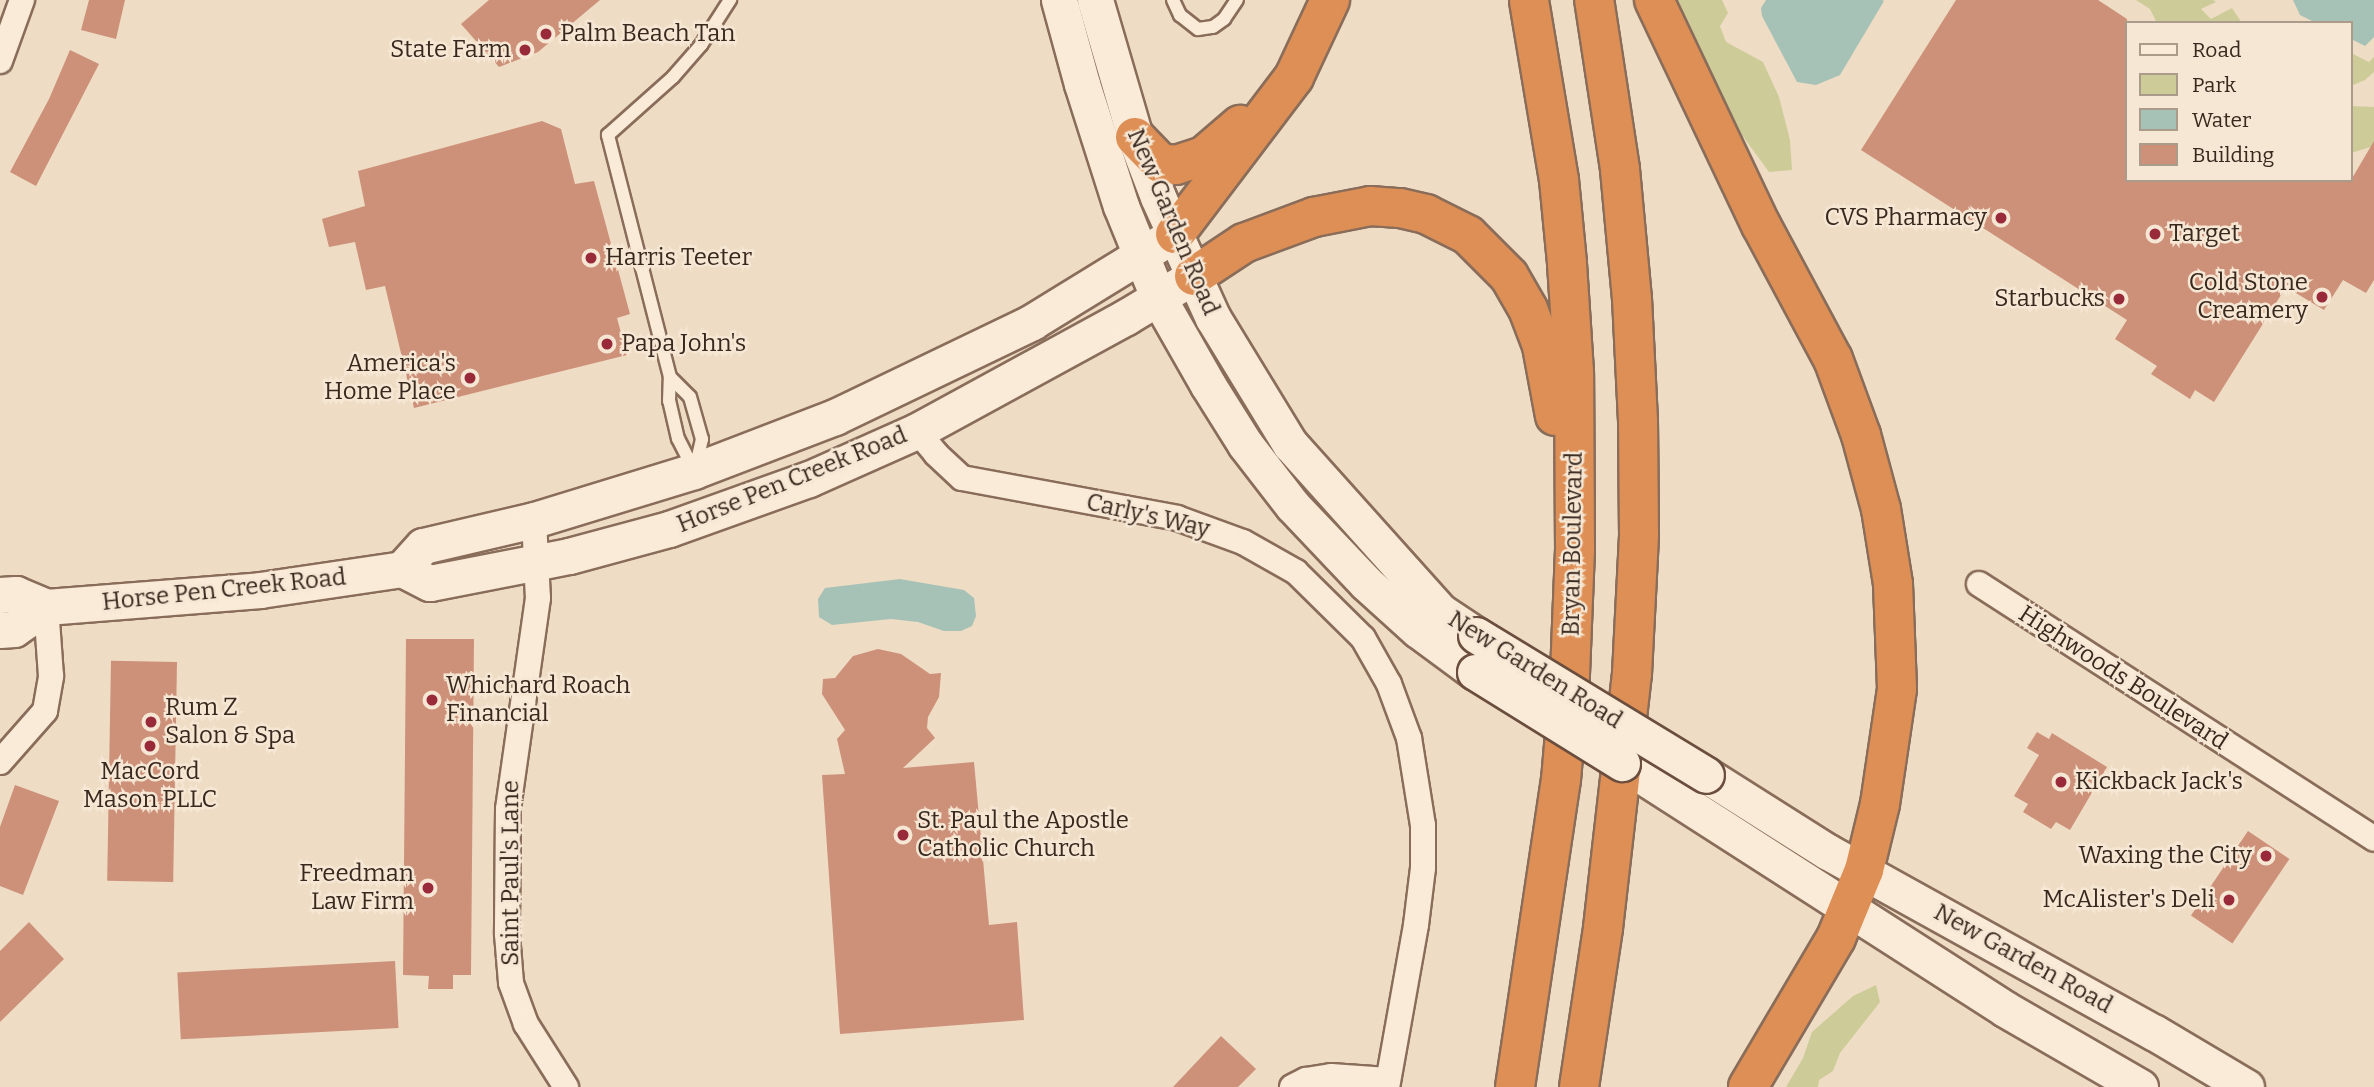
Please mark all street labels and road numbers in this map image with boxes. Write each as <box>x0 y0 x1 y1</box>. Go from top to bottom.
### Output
street label: New Garden Road <box>1121 124 1225 320</box>
street label: Horse Pen Creek Road <box>673 421 911 539</box>
street label: Bryan Boulevard <box>1557 452 1589 636</box>
street label: Carly's Way <box>1083 488 1213 544</box>
street label: Horse Pen Creek Road <box>101 563 347 617</box>
street label: Highwoods Boulevard <box>2013 600 2233 756</box>
street label: New Garden Road <box>1443 605 1627 735</box>
street label: Saint Paul's Lane <box>497 780 525 966</box>
street label: New Garden Road <box>1929 898 2117 1020</box>

